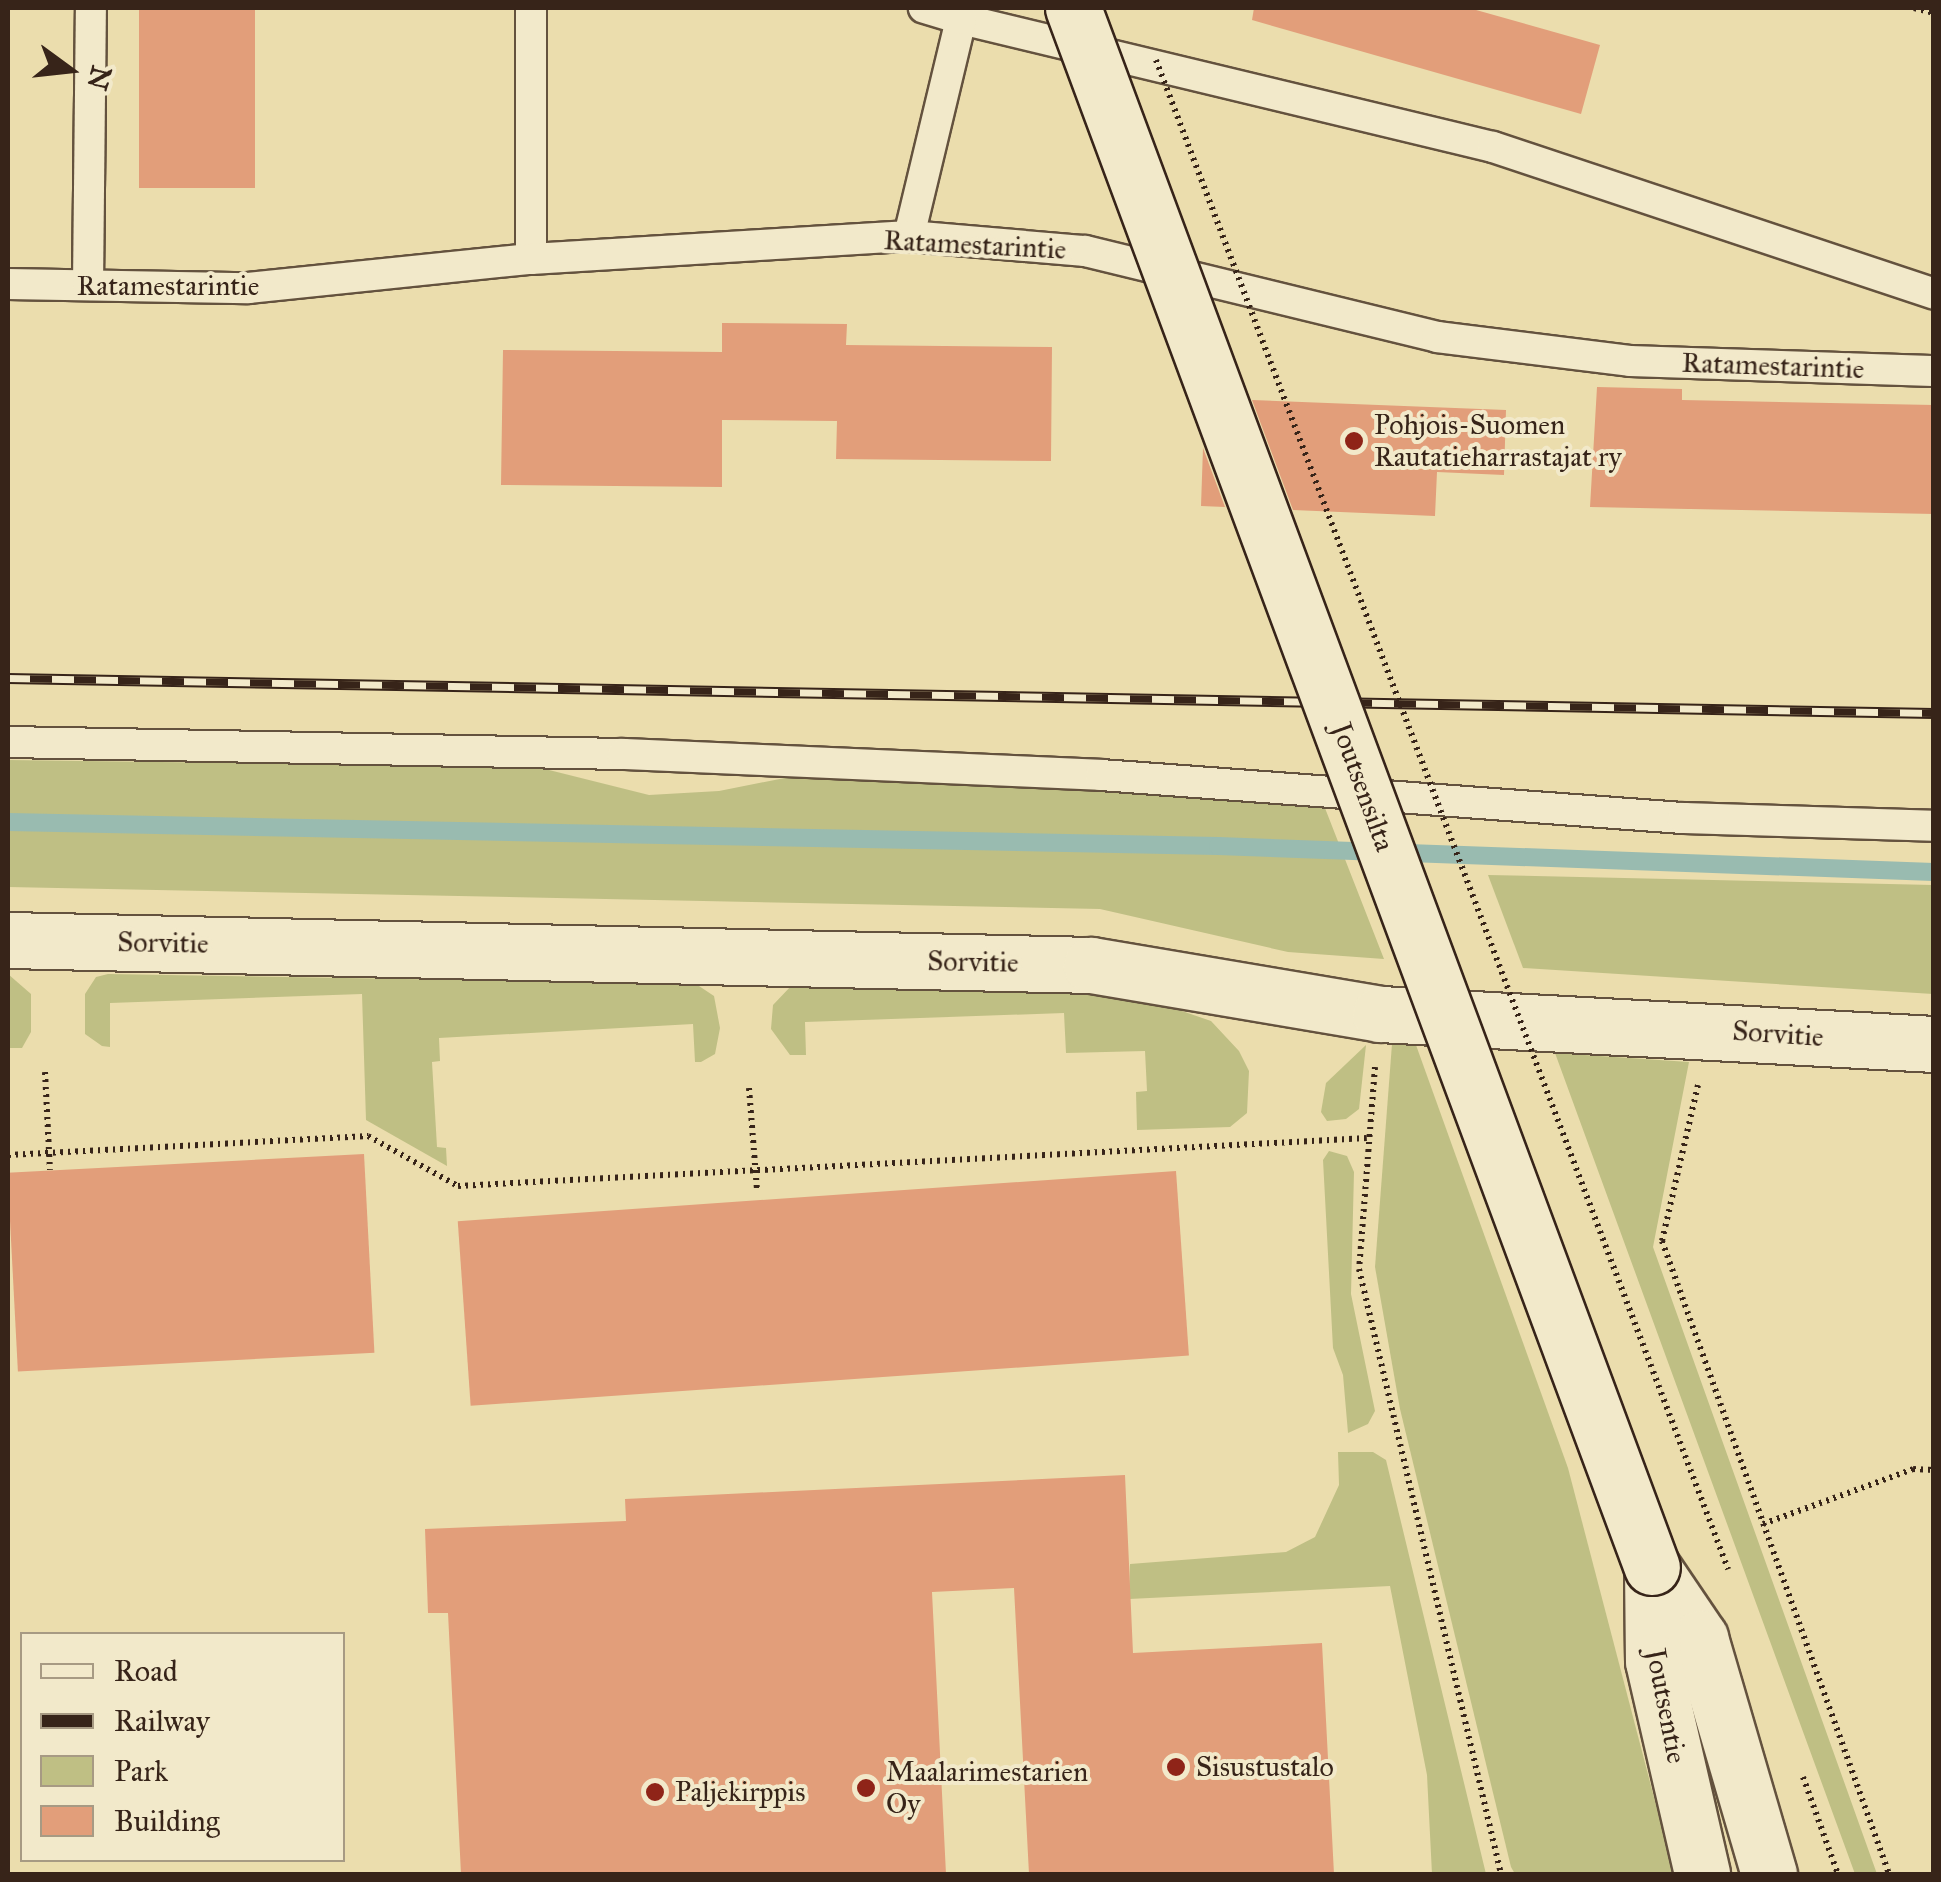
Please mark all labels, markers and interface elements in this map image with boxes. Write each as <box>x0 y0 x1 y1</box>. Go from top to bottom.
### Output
north arrow <box>20 20 120 120</box>
text: N <box>79 62 119 94</box>
street label: Ratamestarintie <box>883 223 1067 267</box>
street label: Ratamestarintie <box>77 269 259 303</box>
street label: Ratamestarintie <box>1681 346 1865 386</box>
place label: Pohjois-Suomen Rautatieharrastajat ry <box>1374 408 1622 474</box>
marker: Pohjois-Suomen Rautatieharrastajat ry <box>1343 430 1365 452</box>
street label: Joutsensilta <box>1324 718 1402 856</box>
street label: Sorvitie <box>117 925 209 961</box>
street label: Sorvitie <box>927 944 1019 980</box>
street label: Sorvitie <box>1731 1014 1825 1054</box>
legend <box>20 1632 345 1862</box>
street label: Joutsentie <box>1638 1646 1694 1766</box>
text: Road <box>114 1653 178 1689</box>
text: Railway <box>114 1703 210 1739</box>
place label: Sisustustalo <box>1196 1750 1334 1784</box>
text: Park <box>114 1753 168 1789</box>
place label: Maalarimestarien Oy <box>886 1755 1088 1821</box>
marker: Sisustustalo <box>1165 1756 1187 1778</box>
place label: Paljekirppis <box>675 1775 805 1809</box>
marker: Maalarimestarien Oy <box>855 1777 877 1799</box>
marker: Paljekirppis <box>644 1781 666 1803</box>
text: Building <box>114 1803 220 1839</box>

